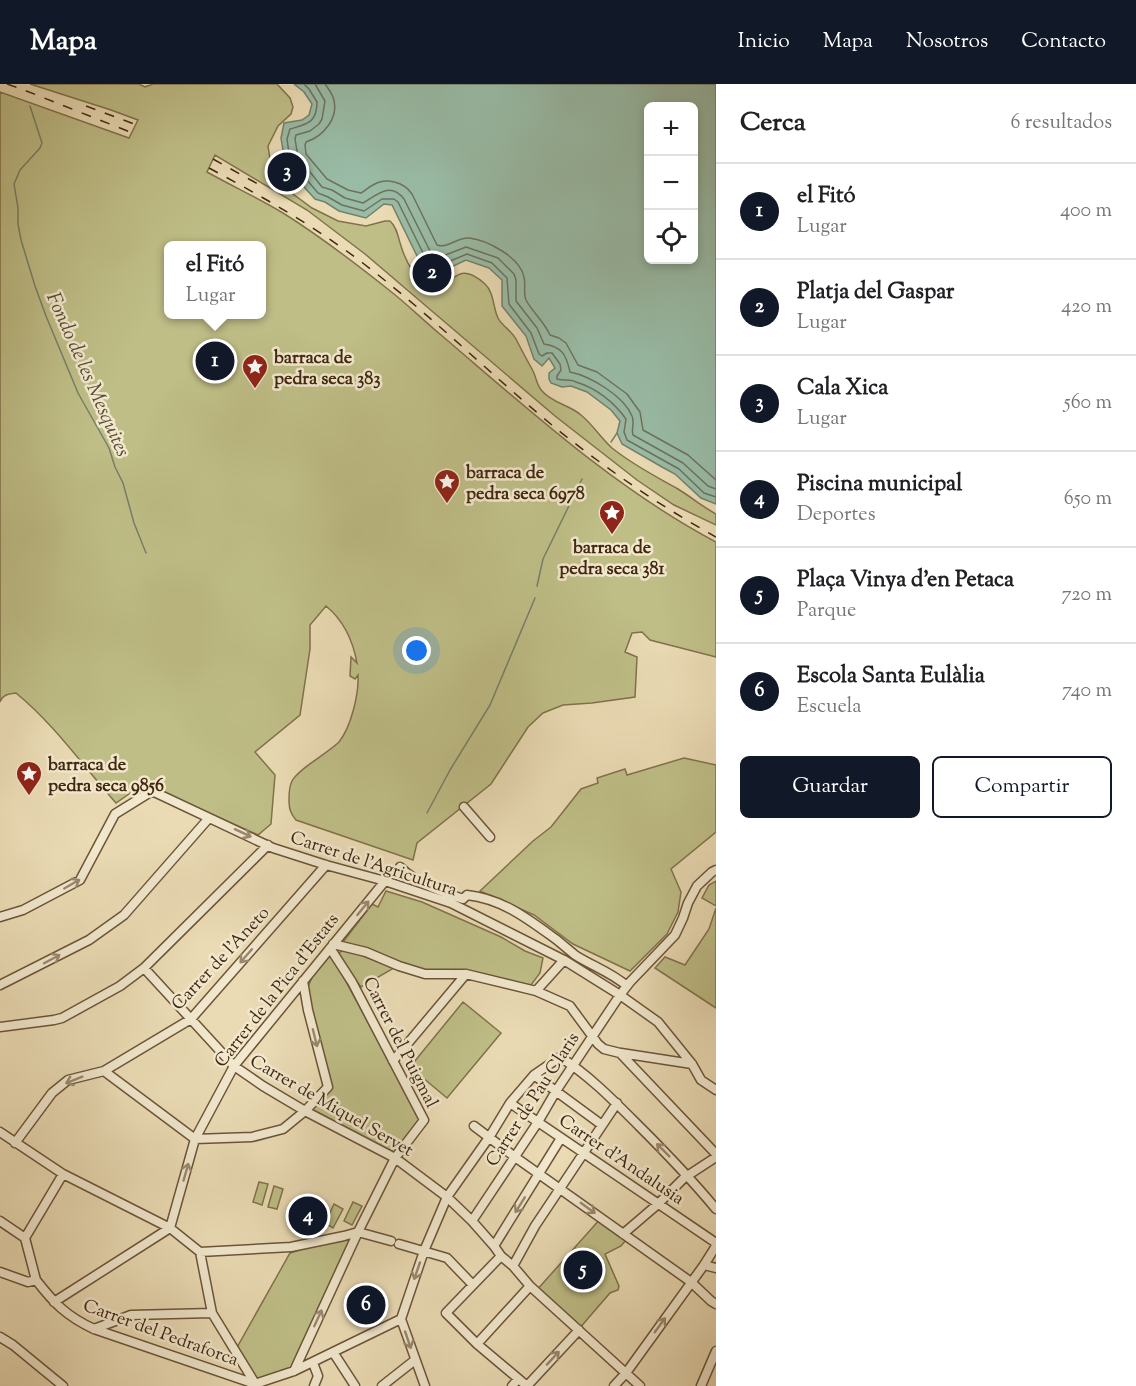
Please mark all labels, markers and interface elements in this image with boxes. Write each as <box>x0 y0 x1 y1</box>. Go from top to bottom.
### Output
text: Mapa <box>30 22 97 62</box>
text: Inicio <box>738 27 790 57</box>
text: Mapa <box>823 27 873 57</box>
text: Nosotros <box>906 27 988 57</box>
text: Contacto <box>1021 27 1106 57</box>
map controls <box>644 102 698 264</box>
button: + <box>644 102 698 156</box>
text: Cerca <box>740 105 806 142</box>
text: 6 resultados <box>1011 109 1112 138</box>
pin: 3 <box>268 150 306 194</box>
button: − <box>644 156 698 210</box>
text: el Fitó <box>797 181 856 213</box>
text: 1 <box>756 197 763 226</box>
text: 400 m <box>1060 197 1112 226</box>
button: locate <box>644 210 698 264</box>
text: Lugar <box>797 213 847 242</box>
popup <box>164 241 266 319</box>
text: el Fitó <box>186 250 244 282</box>
pin: 2 <box>412 250 452 296</box>
text: Platja del Gaspar <box>797 277 954 309</box>
text: Lugar <box>186 282 236 311</box>
water label: Fondo de les Mesquites <box>37 288 136 462</box>
text: 2 <box>755 293 764 322</box>
text: 420 m <box>1061 293 1112 322</box>
text: Lugar <box>797 309 847 338</box>
pin: 1 <box>196 338 234 384</box>
place label: barraca de pedra seca 383 <box>273 346 381 393</box>
place icon: barraca de pedra seca 383 <box>240 352 270 390</box>
text: Cala Xica <box>797 373 888 405</box>
text: 3 <box>755 389 764 418</box>
text: 560 m <box>1064 389 1112 418</box>
text: Lugar <box>797 405 847 434</box>
place label: barraca de pedra seca 6978 <box>465 461 585 508</box>
place icon: barraca de pedra seca 6978 <box>432 467 462 505</box>
text: Piscina municipal <box>797 469 962 501</box>
text: 4 <box>754 485 765 514</box>
text: 650 m <box>1064 485 1112 514</box>
place icon: barraca de pedra seca 381 <box>597 498 627 536</box>
text: Deportes <box>797 501 876 530</box>
place label: barraca de pedra seca 381 <box>559 536 666 583</box>
text: Plaça Vinya d'en Petaca <box>797 565 1014 597</box>
text: 5 <box>756 581 763 610</box>
text: 720 m <box>1061 581 1112 610</box>
text: Parque <box>797 597 856 626</box>
your location <box>402 636 431 665</box>
text: Escola Santa Eulàlia <box>797 661 985 693</box>
text: 6 <box>755 677 764 706</box>
text: 740 m <box>1062 677 1112 706</box>
text: Escuela <box>797 693 862 722</box>
place label: barraca de pedra seca 9856 <box>47 753 164 800</box>
button: Guardar <box>740 756 920 818</box>
button: Compartir <box>932 756 1112 818</box>
place icon: barraca de pedra seca 9856 <box>14 759 44 797</box>
street label: Carrer de l'Agricultura <box>286 826 460 904</box>
one-way arrow <box>233 828 251 840</box>
one-way arrow <box>63 878 80 890</box>
one-way arrow <box>356 900 369 916</box>
street label: Carrer de l'Aneto <box>166 901 277 1017</box>
street label: Carrer de la Pica d'Estats <box>209 909 346 1074</box>
one-way arrow <box>239 948 253 963</box>
one-way arrow <box>43 953 61 964</box>
street label: Carrer del Puigmal <box>355 973 444 1113</box>
one-way arrow <box>310 1028 322 1047</box>
street label: Carrer de Pau Claris <box>480 1028 587 1172</box>
street label: Carrer de Miquel Servet <box>244 1049 418 1164</box>
one-way arrow <box>65 1075 83 1086</box>
street label: Carrer d'Andalusia <box>553 1109 689 1212</box>
one-way arrow <box>656 1143 671 1158</box>
one-way arrow <box>181 1163 192 1182</box>
pin: 4 <box>288 1194 328 1238</box>
one-way arrow <box>513 1196 525 1213</box>
one-way arrow <box>579 1202 595 1215</box>
pin: 5 <box>564 1248 602 1292</box>
one-way arrow <box>411 1261 422 1280</box>
pin: 6 <box>346 1282 386 1328</box>
street label: Carrer del Pedraforca <box>79 1294 242 1374</box>
one-way arrow <box>313 1310 325 1328</box>
one-way arrow <box>654 1318 666 1334</box>
one-way arrow <box>403 1330 414 1349</box>
one-way arrow <box>546 1350 560 1365</box>

